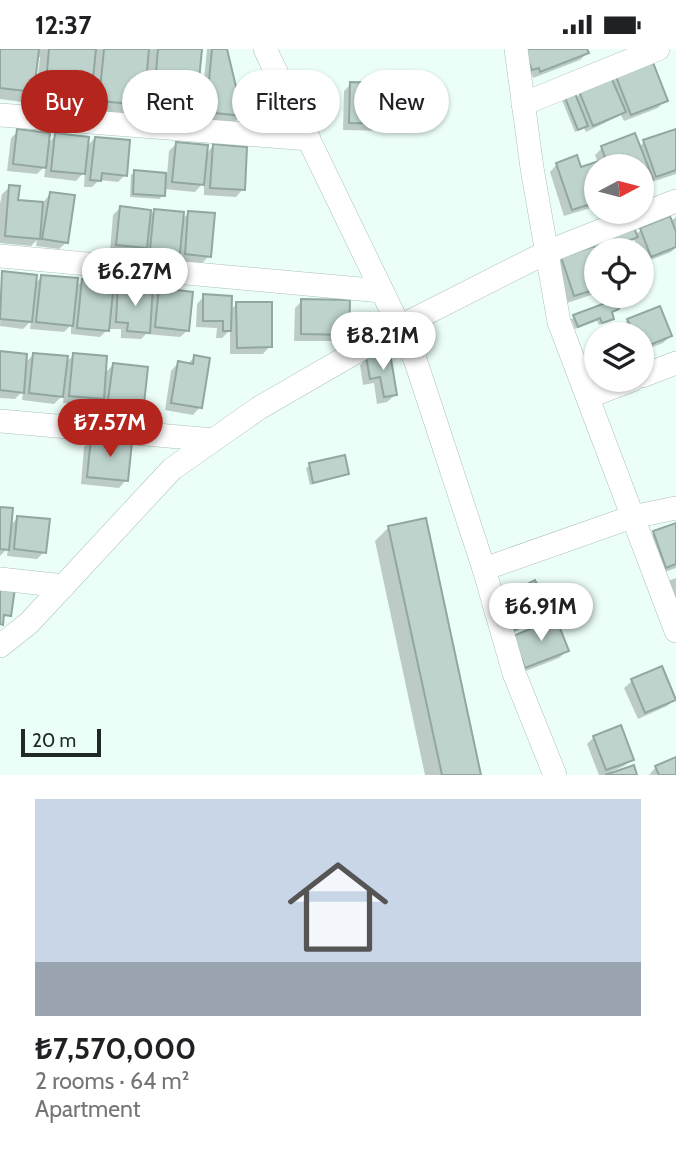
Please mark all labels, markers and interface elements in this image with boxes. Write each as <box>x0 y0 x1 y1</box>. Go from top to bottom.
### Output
text: 12:37 <box>35 9 91 41</box>
chip: Buy <box>21 70 108 133</box>
chip: Rent <box>122 70 218 133</box>
chip: Filters <box>232 70 340 133</box>
chip: New <box>354 70 449 133</box>
north arrow <box>584 154 654 224</box>
map controls <box>584 154 654 392</box>
button: locate <box>584 238 654 308</box>
pin: ₺6.27M <box>78 249 192 308</box>
text: ₺6.27M <box>98 257 172 285</box>
pin: ₺8.21M <box>326 313 440 372</box>
text: ₺8.21M <box>347 321 419 349</box>
button: layers <box>584 322 654 392</box>
pin: ₺7.57M <box>53 399 167 459</box>
text: ₺7.57M <box>74 408 146 436</box>
pin: ₺6.91M <box>484 583 598 643</box>
text: ₺6.91M <box>505 592 577 620</box>
scale bar <box>21 726 102 758</box>
text: 20 m <box>32 729 76 752</box>
icon: home <box>275 844 401 970</box>
text: ₺7,570,000 <box>35 1030 196 1067</box>
text: 2 rooms · 64 m² <box>35 1067 189 1095</box>
text: Apartment <box>35 1095 140 1123</box>

